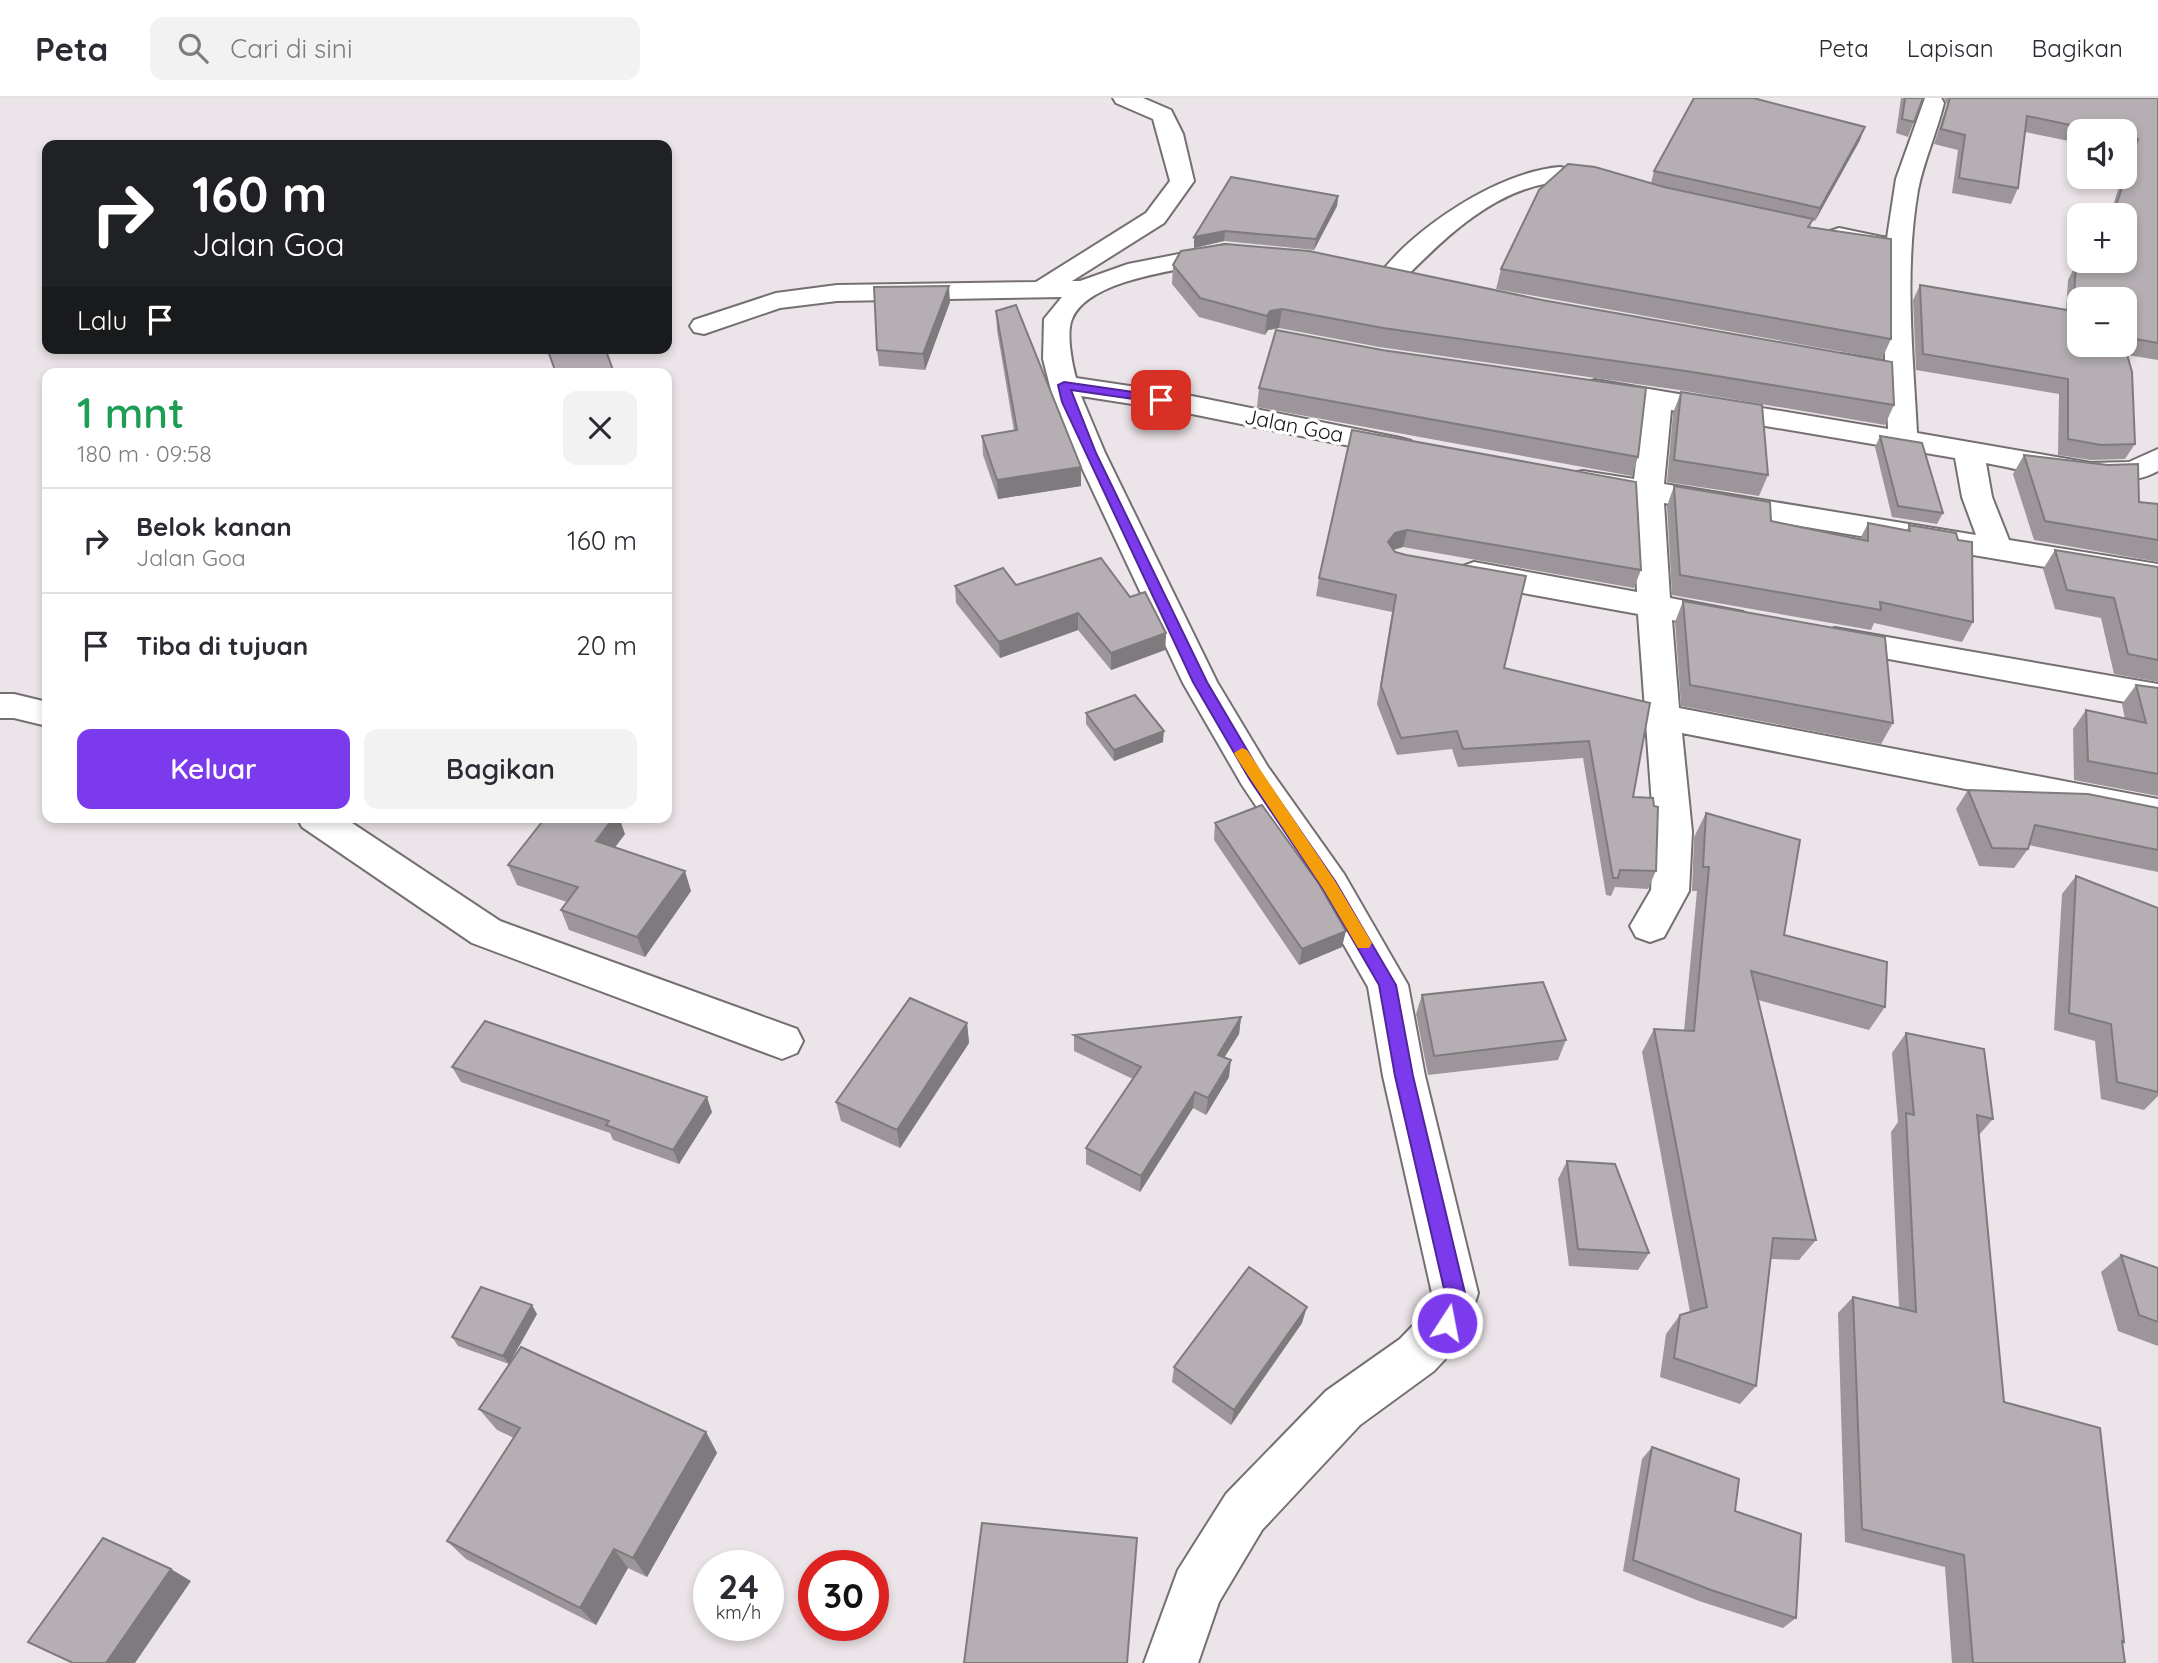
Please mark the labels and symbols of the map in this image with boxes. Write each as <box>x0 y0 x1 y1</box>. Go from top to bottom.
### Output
pin <box>1131 370 1191 430</box>
street label: Jalan Goa <box>1243 403 1346 447</box>
position arrow <box>1410 1286 1484 1360</box>
speed limit sign: 30 <box>798 1550 889 1641</box>

